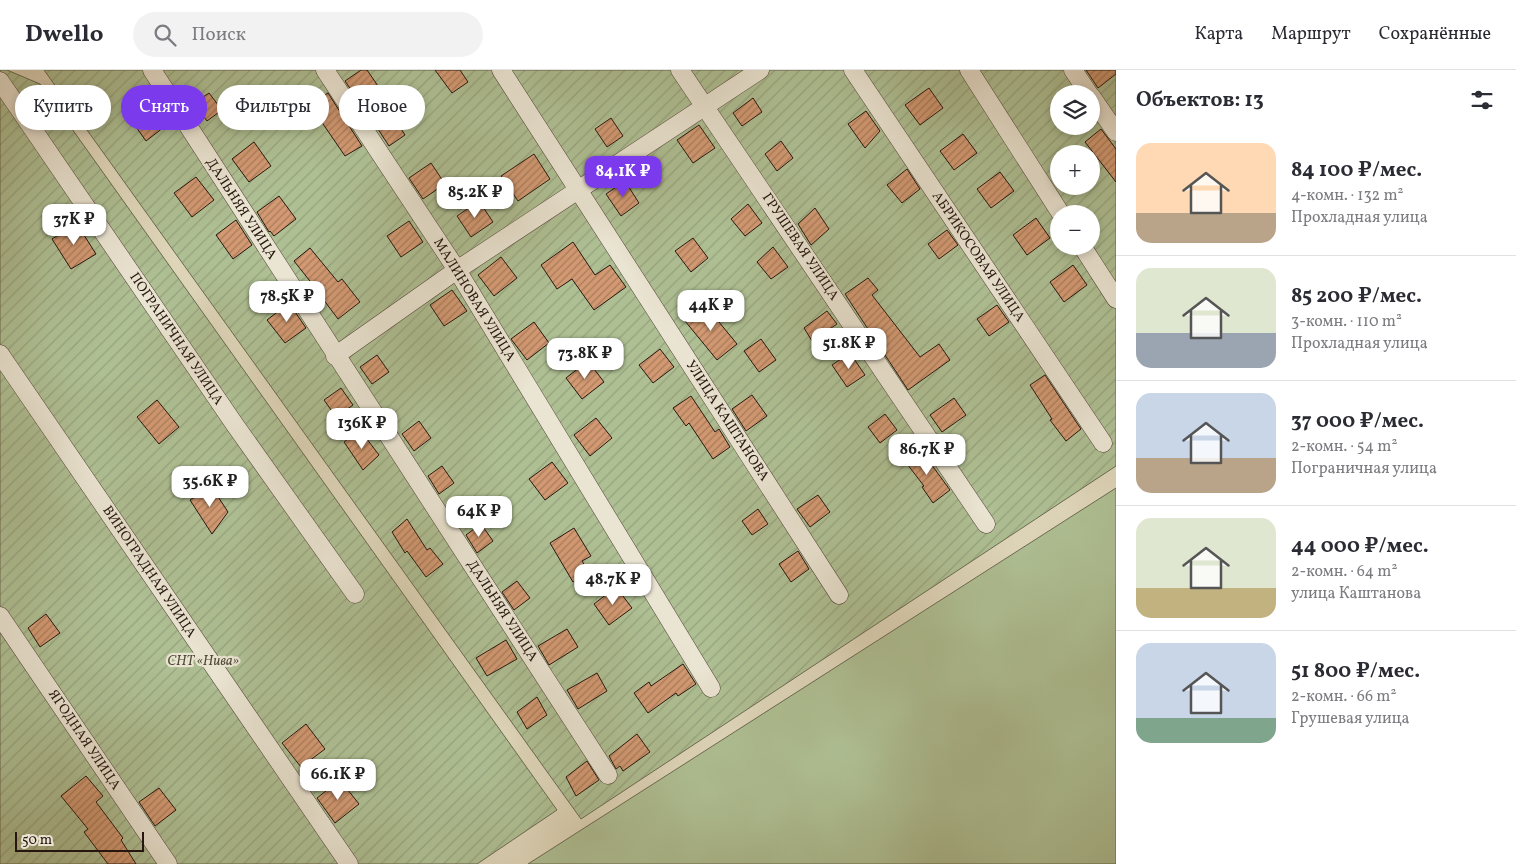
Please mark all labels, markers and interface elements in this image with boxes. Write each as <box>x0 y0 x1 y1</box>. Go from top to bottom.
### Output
search box <box>133 12 483 57</box>
text: Dwello <box>25 18 103 52</box>
icon: search <box>151 21 179 49</box>
text: Поиск <box>191 22 246 48</box>
text: Карта <box>1194 22 1243 47</box>
text: Маршрут <box>1271 22 1351 47</box>
text: Сохранённые <box>1379 22 1491 47</box>
chip: Купить <box>15 85 111 130</box>
chip: Снять <box>121 85 207 130</box>
chip: Фильтры <box>217 85 329 130</box>
chip: Новое <box>339 85 425 130</box>
map controls <box>1050 85 1100 255</box>
button: layers <box>1050 85 1100 135</box>
text: Объектов: 13 <box>1136 86 1264 115</box>
icon: filters <box>1468 86 1496 114</box>
button: + <box>1050 145 1100 195</box>
street label: ДАЛЬНЯЯ УЛИЦА <box>201 155 281 264</box>
pin: 84.1K ₽ <box>577 156 669 198</box>
text: 84 100 ₽/мес. <box>1291 156 1422 185</box>
text: 84.1K ₽ <box>596 161 650 183</box>
icon: home <box>1176 163 1236 223</box>
pin: 85.2K ₽ <box>429 176 521 219</box>
text: 85.2K ₽ <box>448 182 502 204</box>
text: 4-комн. · 132 m² <box>1291 185 1403 207</box>
street label: АБРИКОСОВАЯ УЛИЦА <box>927 188 1029 326</box>
street label: ГРУШЕВАЯ УЛИЦА <box>757 190 843 305</box>
pin: 37K ₽ <box>39 204 109 246</box>
button: − <box>1050 205 1100 255</box>
text: Прохладная улица <box>1291 207 1428 229</box>
text: 37K ₽ <box>53 209 95 231</box>
street label: МАЛИНОВАЯ УЛИЦА <box>428 235 520 365</box>
street label: ПОГРАНИЧНАЯ УЛИЦА <box>124 269 228 409</box>
pin: 78.5K ₽ <box>241 280 333 323</box>
text: 85 200 ₽/мес. <box>1291 282 1422 311</box>
text: 78.5K ₽ <box>260 286 314 308</box>
icon: home <box>1176 288 1236 348</box>
pin: 44K ₽ <box>676 290 746 332</box>
text: 44K ₽ <box>688 295 734 317</box>
text: 3-комн. · 110 m² <box>1291 311 1402 333</box>
pin: 51.8K ₽ <box>803 328 895 370</box>
text: 51.8K ₽ <box>822 333 876 355</box>
text: Прохладная улица <box>1291 333 1428 355</box>
pin: 73.8K ₽ <box>539 338 631 380</box>
text: 73.8K ₽ <box>558 343 612 365</box>
street label: УЛИЦА КАШТАНОВА <box>681 357 773 485</box>
text: 37 000 ₽/мес. <box>1291 407 1424 436</box>
pin: 136K ₽ <box>321 408 403 450</box>
text: 136K ₽ <box>337 413 387 435</box>
icon: home <box>1176 413 1236 473</box>
pin: 86.7K ₽ <box>881 434 973 476</box>
text: 2-комн. · 54 m² <box>1291 436 1397 458</box>
text: 86.7K ₽ <box>900 439 954 461</box>
text: Пограничная улица <box>1291 458 1437 480</box>
pin: 35.6K ₽ <box>164 466 256 508</box>
text: 35.6K ₽ <box>183 471 237 493</box>
pin: 64K ₽ <box>444 496 514 538</box>
text: 64K ₽ <box>457 501 501 523</box>
street label: ВИНОГРАДНАЯ УЛИЦА <box>98 502 200 642</box>
text: 44 000 ₽/мес. <box>1291 532 1429 561</box>
icon: home <box>1176 538 1236 598</box>
street label: ДАЛЬНЯЯ УЛИЦА <box>462 557 542 666</box>
text: 2-комн. · 64 m² <box>1291 561 1397 583</box>
pin: 48.7K ₽ <box>567 564 659 606</box>
text: 48.7K ₽ <box>585 569 641 591</box>
text: улица Каштанова <box>1291 583 1421 605</box>
park label: СНТ «Нива» <box>167 652 239 671</box>
text: 51 800 ₽/мес. <box>1291 657 1420 686</box>
icon: home <box>1176 663 1236 723</box>
street label: ЯГОДНАЯ УЛИЦА <box>43 686 125 794</box>
text: 2-комн. · 66 m² <box>1291 686 1396 708</box>
text: Грушевая улица <box>1291 708 1410 730</box>
pin: 66.1K ₽ <box>292 758 384 801</box>
text: 66.1K ₽ <box>311 764 365 786</box>
scale bar <box>15 829 144 852</box>
text: 50 m <box>22 831 52 850</box>

